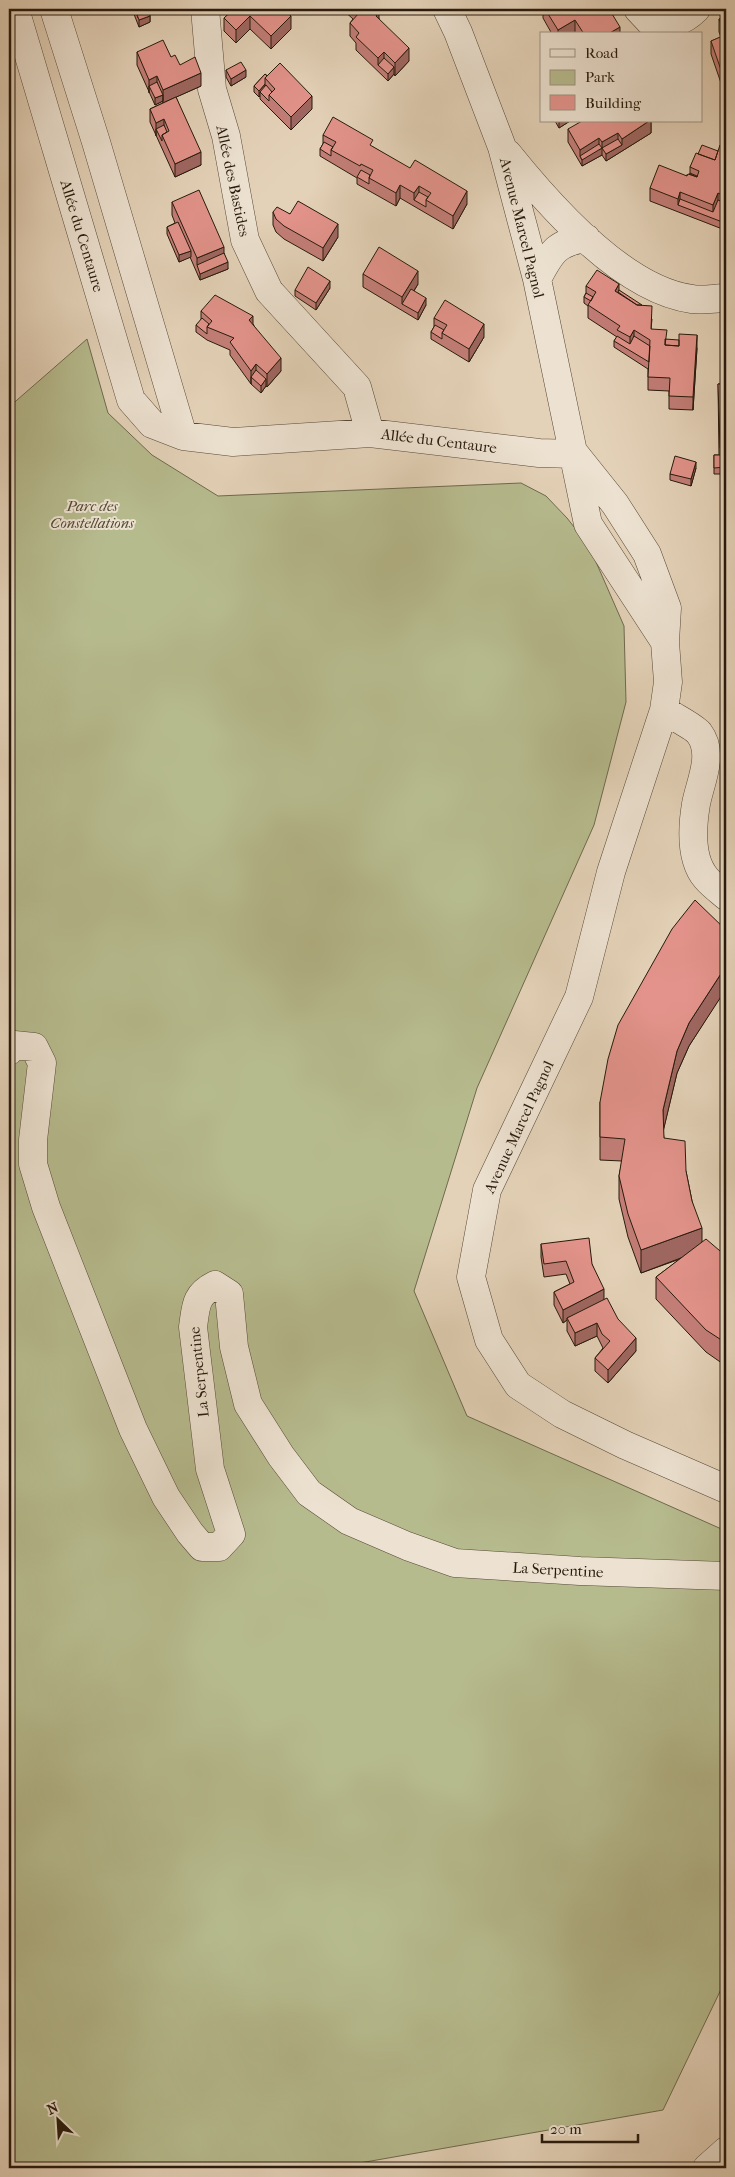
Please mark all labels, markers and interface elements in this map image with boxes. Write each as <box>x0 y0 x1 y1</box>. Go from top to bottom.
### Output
legend <box>540 32 702 122</box>
text: Road <box>585 44 619 62</box>
text: Park <box>585 68 615 86</box>
text: Building <box>585 94 642 112</box>
street label: Allée des Bastides <box>212 123 254 239</box>
street label: Avenue Marcel Pagnol <box>496 155 548 300</box>
street label: Allée du Centaure <box>56 177 108 295</box>
street label: Allée du Centaure <box>379 425 498 457</box>
park label: Parc des Constellations <box>50 497 134 532</box>
street label: Avenue Marcel Pagnol <box>480 1058 558 1197</box>
street label: La Serpentine <box>185 1325 213 1418</box>
street label: La Serpentine <box>512 1559 605 1581</box>
north arrow <box>32 2094 82 2144</box>
text: N <box>44 2099 61 2119</box>
scale bar <box>542 2112 639 2144</box>
text: 20 m <box>550 2120 582 2138</box>

